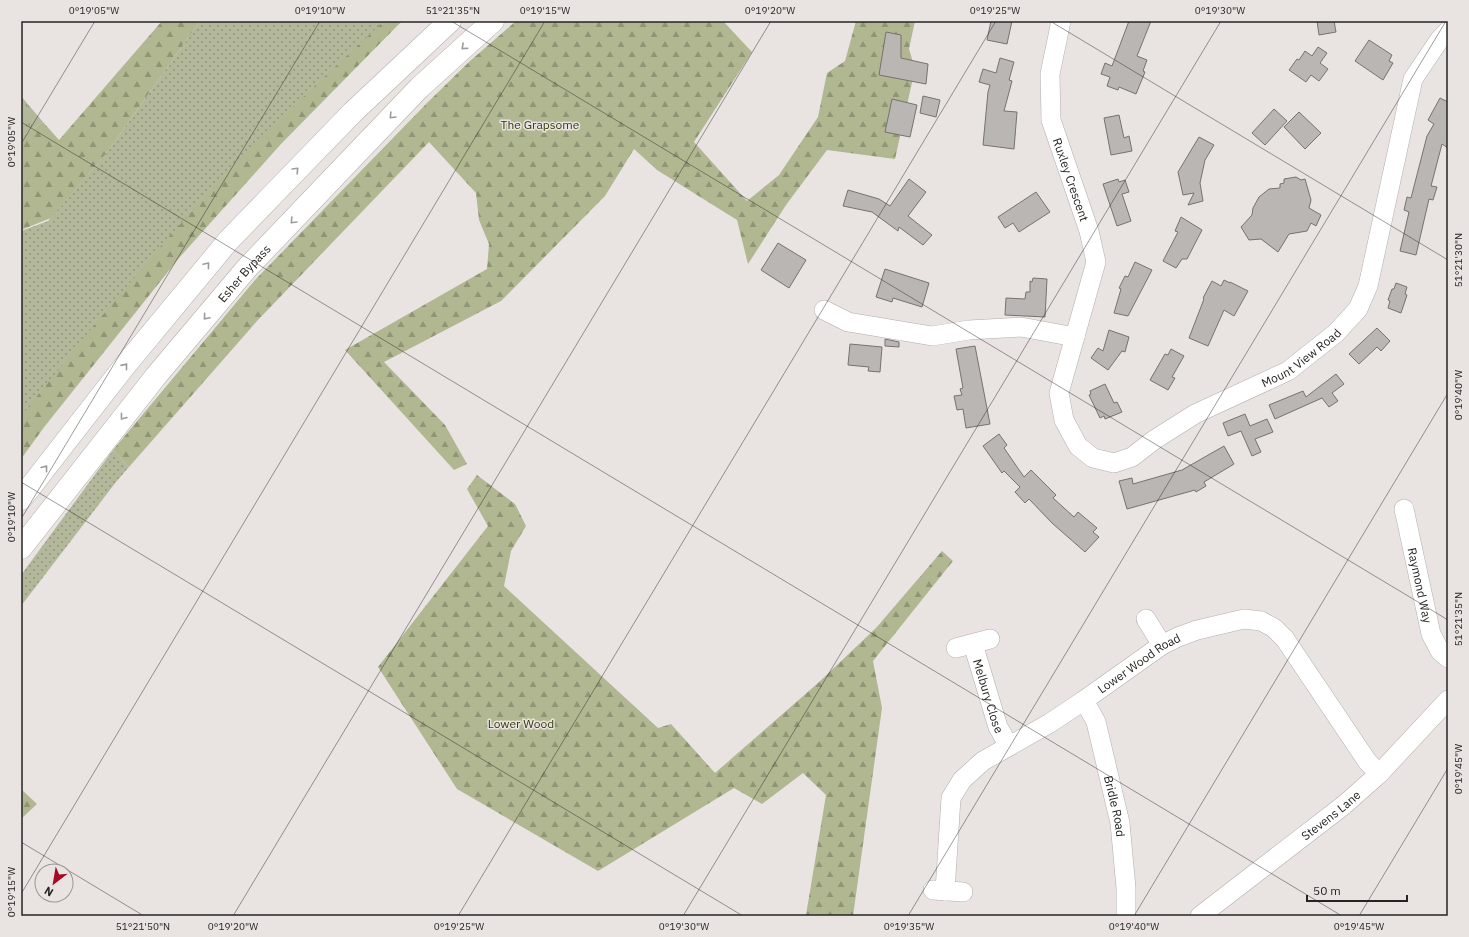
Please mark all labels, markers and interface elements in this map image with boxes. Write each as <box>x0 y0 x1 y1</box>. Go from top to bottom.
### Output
text: 0°19'05"W <box>69 4 119 17</box>
text: 0°19'10"W <box>295 4 345 17</box>
text: 51°21'35"N <box>426 4 480 17</box>
text: 0°19'15"W <box>520 4 570 17</box>
text: 0°19'20"W <box>745 4 795 17</box>
text: 0°19'25"W <box>970 4 1020 17</box>
text: 0°19'30"W <box>1195 4 1245 17</box>
one-way arrow <box>462 42 469 49</box>
one-way arrow <box>390 111 397 119</box>
text: 0°19'05"W <box>5 117 18 167</box>
park label: The Grapsome <box>501 117 580 132</box>
street label: Ruxley Crescent <box>1050 136 1093 223</box>
one-way arrow <box>291 167 299 175</box>
one-way arrow <box>291 216 298 223</box>
text: 51°21'30"N <box>1452 233 1465 287</box>
street label: Esher Bypass <box>214 241 273 305</box>
one-way arrow <box>203 263 210 270</box>
one-way arrow <box>203 312 210 320</box>
street label: Mount View Road <box>1259 325 1344 390</box>
one-way arrow <box>120 363 127 370</box>
text: 0°19'40"W <box>1452 370 1465 420</box>
one-way arrow <box>121 413 128 420</box>
one-way arrow <box>40 466 47 473</box>
text: 0°19'10"W <box>5 492 18 542</box>
street label: Raymond Way <box>1405 546 1436 624</box>
text: 51°21'35"N <box>1452 592 1465 646</box>
street label: Lower Wood Road <box>1094 630 1183 696</box>
street label: Melbury Close <box>970 657 1008 736</box>
park label: Lower Wood <box>488 716 554 731</box>
text: 0°19'45"W <box>1452 744 1465 794</box>
street label: Bridle Road <box>1101 774 1129 837</box>
street label: Stevens Lane <box>1298 787 1363 843</box>
north arrow <box>34 863 74 903</box>
text: 0°19'15"W <box>5 867 18 917</box>
scale bar <box>1307 877 1407 903</box>
text: 50 m <box>1313 883 1341 898</box>
text: N <box>42 884 56 900</box>
text: 51°21'50"N <box>116 920 170 933</box>
text: 0°19'20"W <box>208 920 258 933</box>
text: 0°19'25"W <box>434 920 484 933</box>
text: 0°19'30"W <box>659 920 709 933</box>
text: 0°19'35"W <box>884 920 934 933</box>
text: 0°19'40"W <box>1109 920 1159 933</box>
text: 0°19'45"W <box>1334 920 1384 933</box>

